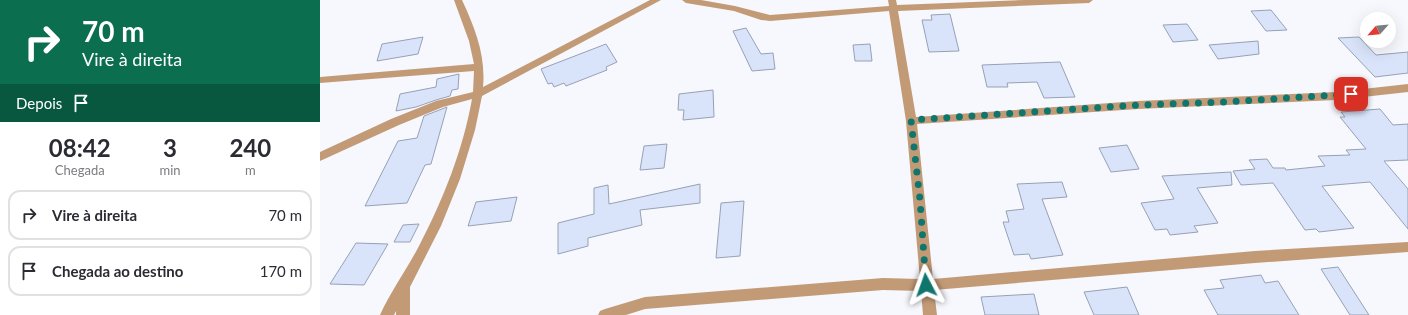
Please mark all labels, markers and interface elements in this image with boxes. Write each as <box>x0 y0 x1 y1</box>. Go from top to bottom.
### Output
north arrow <box>1360 12 1396 48</box>
map controls <box>1360 12 1396 48</box>
text: 70 m <box>82 14 145 48</box>
icon: right <box>16 16 68 68</box>
text: Vire à direita <box>82 48 182 70</box>
pin <box>1334 77 1368 111</box>
icon: arrive <box>1340 83 1362 105</box>
icon: arrive <box>70 92 92 114</box>
text: Depois <box>16 94 62 112</box>
text: 08:42 <box>49 133 111 162</box>
text: 3 <box>163 133 177 162</box>
text: 240 <box>229 133 271 162</box>
text: Chegada <box>55 162 105 178</box>
text: min <box>160 162 181 178</box>
text: m <box>245 162 256 178</box>
icon: right <box>18 204 40 226</box>
text: Vire à direita <box>52 206 137 224</box>
text: 70 m <box>268 206 302 224</box>
icon: arrive <box>18 260 40 282</box>
text: Chegada ao destino <box>52 262 183 280</box>
text: 170 m <box>260 262 302 280</box>
position arrow <box>905 264 947 306</box>

